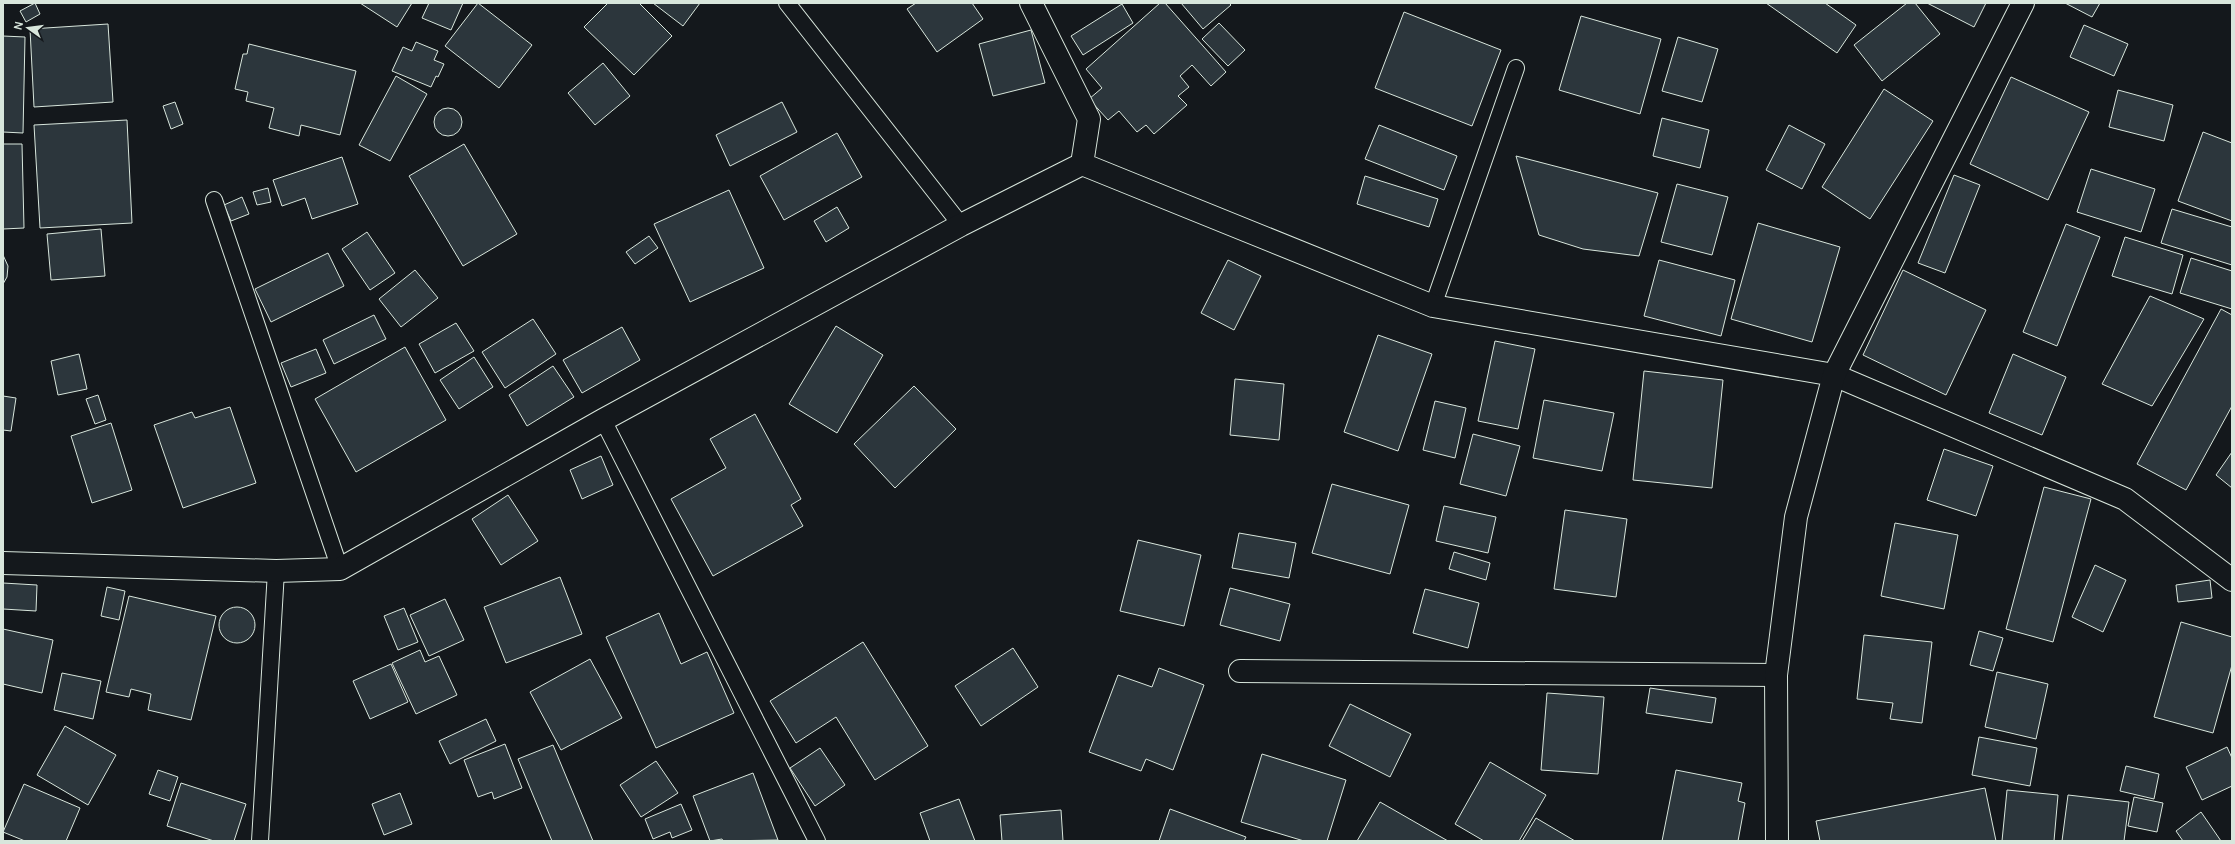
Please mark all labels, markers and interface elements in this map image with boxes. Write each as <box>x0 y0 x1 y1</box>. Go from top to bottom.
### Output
north arrow <box>8 8 48 48</box>
text: N <box>10 20 26 31</box>

